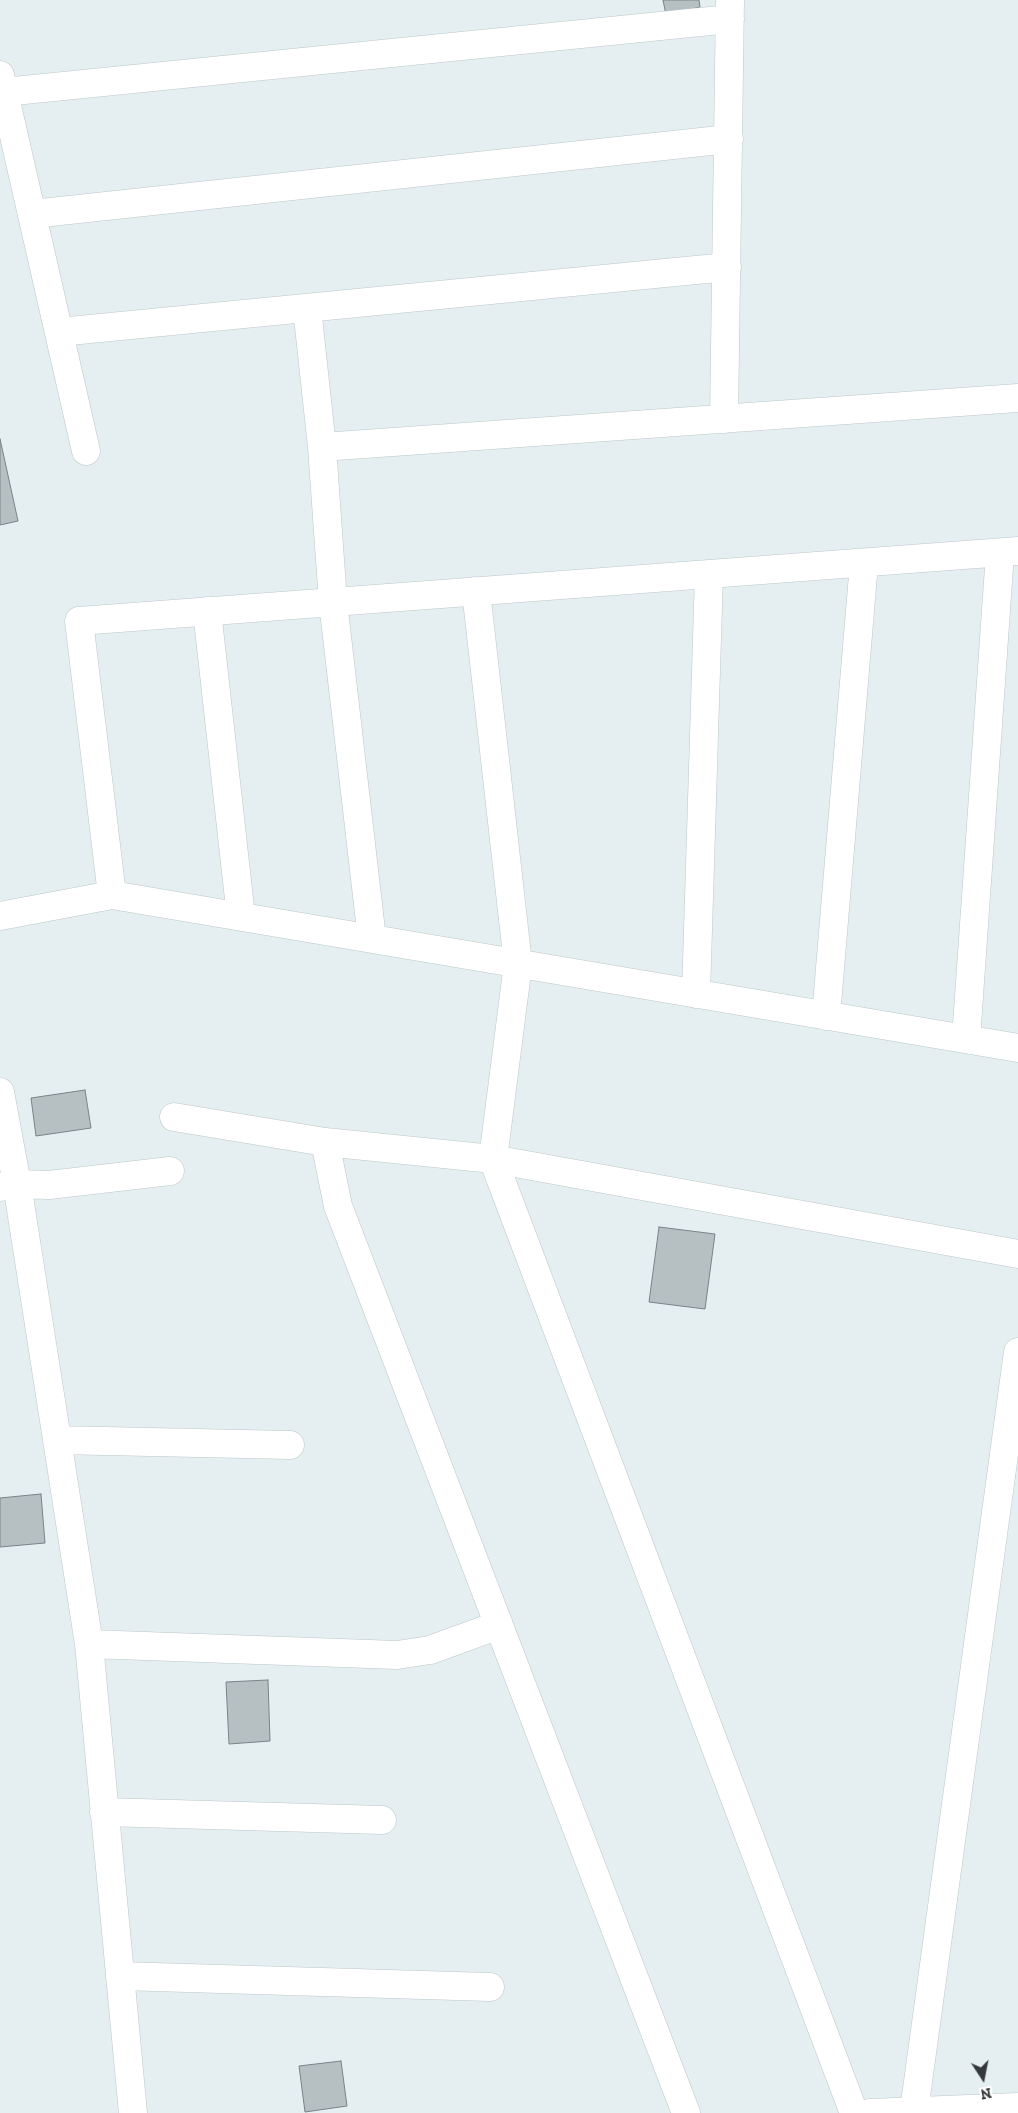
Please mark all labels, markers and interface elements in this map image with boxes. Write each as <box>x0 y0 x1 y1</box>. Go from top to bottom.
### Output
north arrow <box>958 2053 1008 2103</box>
text: N <box>979 2084 993 2103</box>

